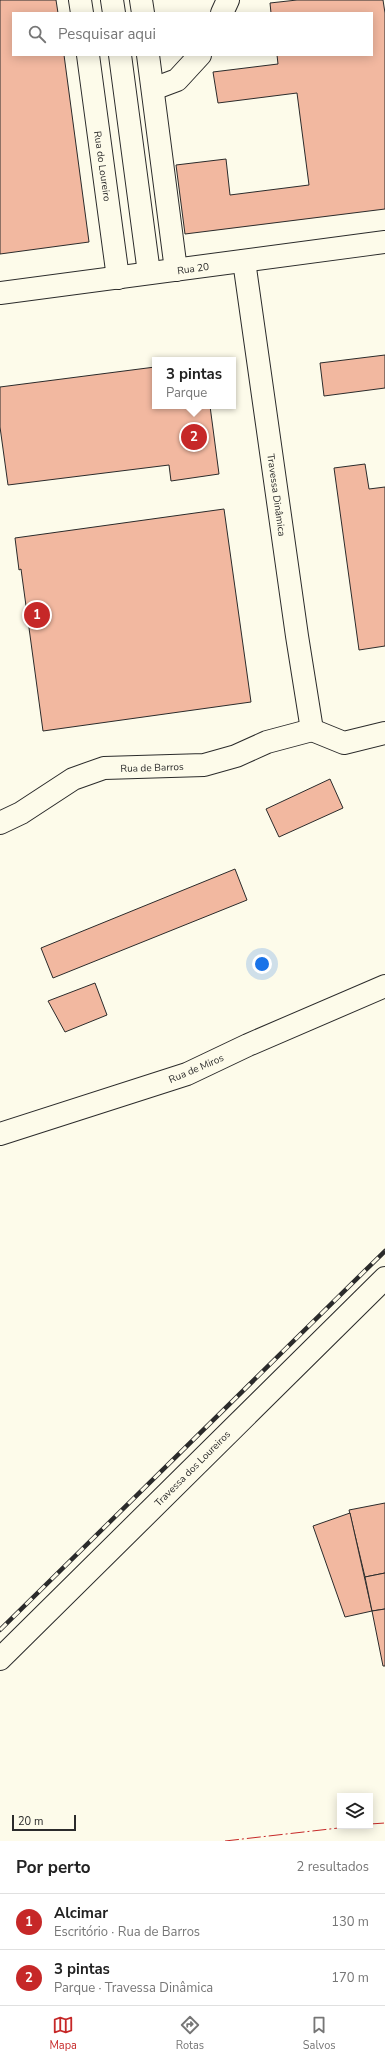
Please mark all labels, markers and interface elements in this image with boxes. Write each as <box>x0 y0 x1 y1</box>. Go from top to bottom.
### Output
search box <box>12 12 373 56</box>
icon: search <box>26 23 48 45</box>
text: Pesquisar aqui <box>58 24 156 44</box>
street label: Rua do Loureiro <box>90 130 114 203</box>
street label: Rua 20 <box>176 260 210 278</box>
popup <box>152 357 236 409</box>
text: 3 pintas <box>166 364 222 384</box>
text: Parque <box>166 384 207 402</box>
pin: 2 <box>181 422 207 452</box>
street label: Travessa Dinâmica <box>263 453 289 537</box>
pin: 1 <box>24 600 50 630</box>
street label: Rua de Barros <box>120 760 184 776</box>
your location <box>252 954 272 974</box>
street label: Rua de Miros <box>167 1051 226 1087</box>
street label: Travessa dos Loureiros <box>152 1427 234 1510</box>
map controls <box>337 1793 373 1829</box>
button: layers <box>337 1793 373 1829</box>
scale bar <box>12 1813 76 1832</box>
text: 20 m <box>18 1814 43 1829</box>
text: Por perto <box>16 1856 91 1879</box>
text: 2 resultados <box>297 1858 369 1876</box>
text: Alcimar <box>54 1903 108 1923</box>
text: 1 <box>25 1913 33 1931</box>
text: 130 m <box>331 1913 369 1931</box>
text: Escritório · Rua de Barros <box>54 1923 200 1941</box>
text: 3 pintas <box>54 1959 110 1979</box>
text: 2 <box>25 1969 33 1987</box>
text: 170 m <box>331 1969 369 1987</box>
text: Parque · Travessa Dinâmica <box>54 1979 213 1997</box>
tab: Mapa <box>49 2014 77 2053</box>
tab: Rotas <box>176 2014 204 2053</box>
tab: Salvos <box>303 2014 336 2053</box>

